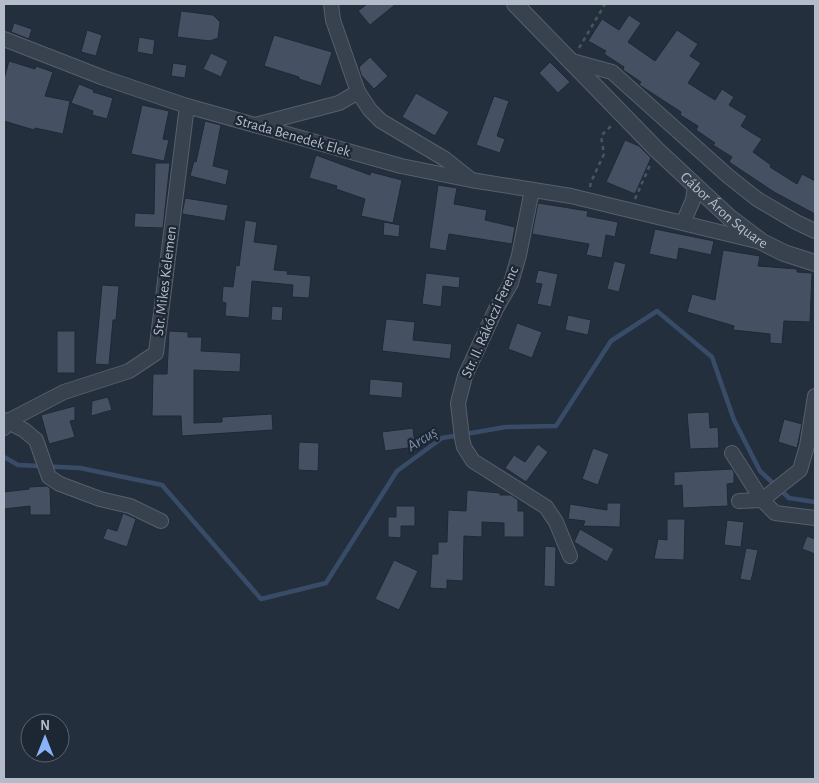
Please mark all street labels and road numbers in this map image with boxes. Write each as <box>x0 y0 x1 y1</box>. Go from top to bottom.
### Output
street label: Strada Benedek Elek <box>234 112 352 160</box>
street label: Gábor Áron Square <box>678 169 770 251</box>
street label: Str. Mikes Kelemen <box>151 225 179 337</box>
street label: Str. II. Rákóczi Ferenc <box>459 264 521 380</box>

